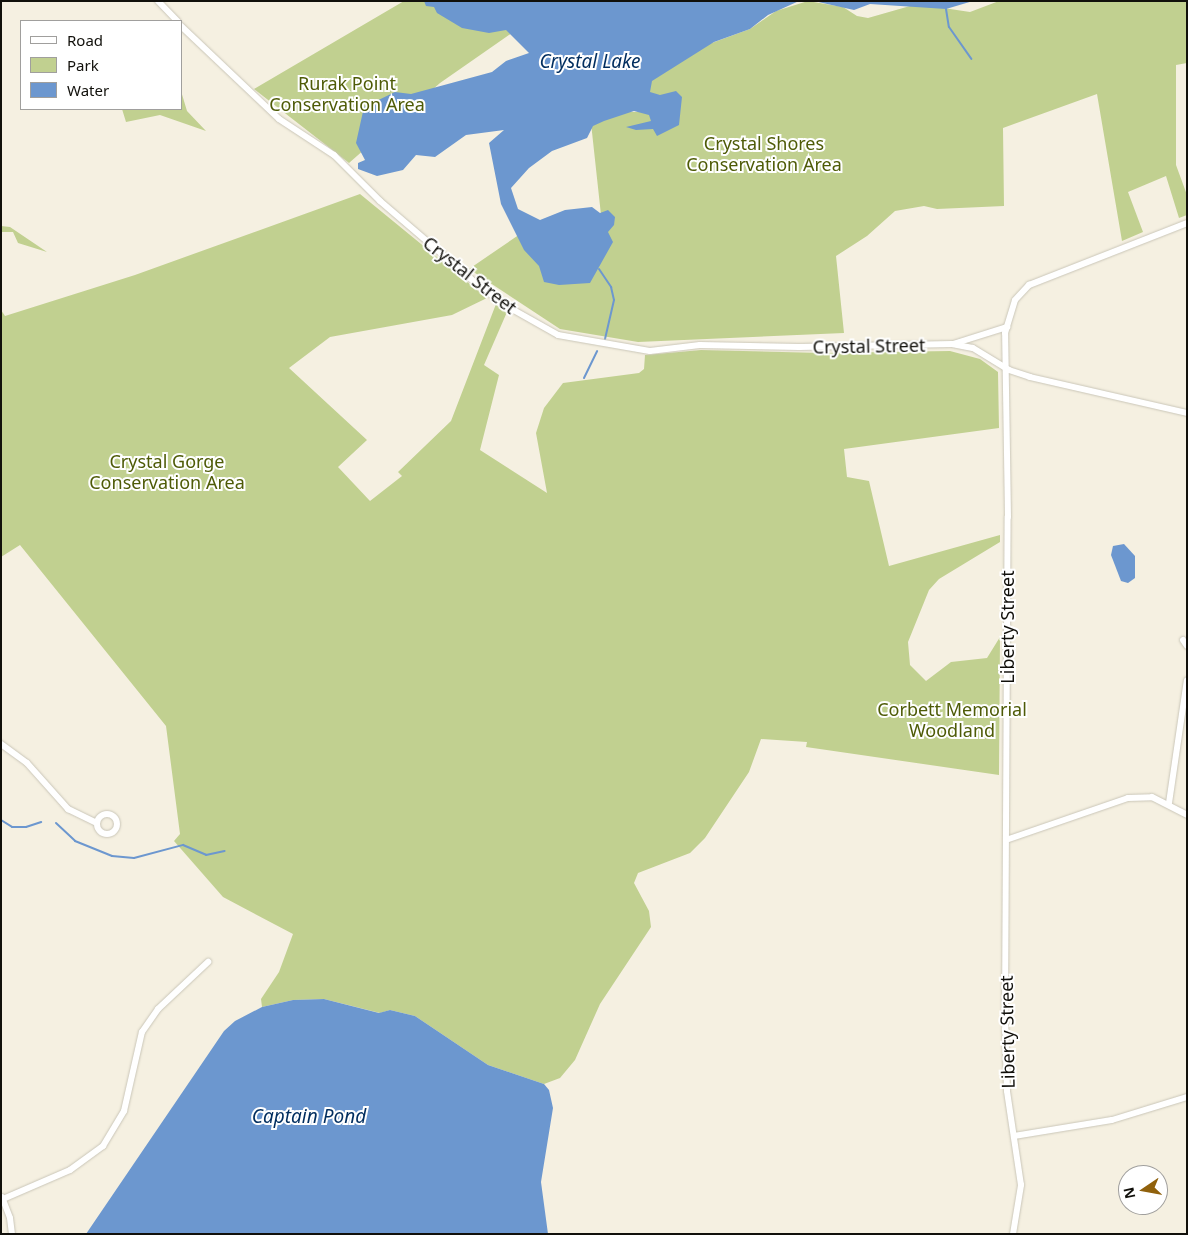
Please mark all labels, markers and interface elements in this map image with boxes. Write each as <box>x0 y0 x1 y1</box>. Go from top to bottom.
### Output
legend <box>20 20 182 110</box>
text: Road <box>67 30 103 50</box>
water label: Crystal Lake <box>539 51 641 73</box>
text: Park <box>67 55 99 75</box>
park label: Rurak Point Conservation Area <box>269 73 425 116</box>
text: Water <box>67 80 109 100</box>
park label: Crystal Shores Conservation Area <box>686 133 842 176</box>
street label: Crystal Street <box>419 232 521 318</box>
street label: Crystal Street <box>812 334 926 358</box>
park label: Crystal Gorge Conservation Area <box>89 451 245 494</box>
street label: Liberty Street <box>996 570 1018 684</box>
park label: Corbett Memorial Woodland <box>877 699 1027 742</box>
street label: Liberty Street <box>995 975 1019 1089</box>
water label: Captain Pond <box>252 1106 366 1128</box>
north arrow <box>1118 1165 1168 1215</box>
text: N <box>1118 1185 1139 1201</box>

